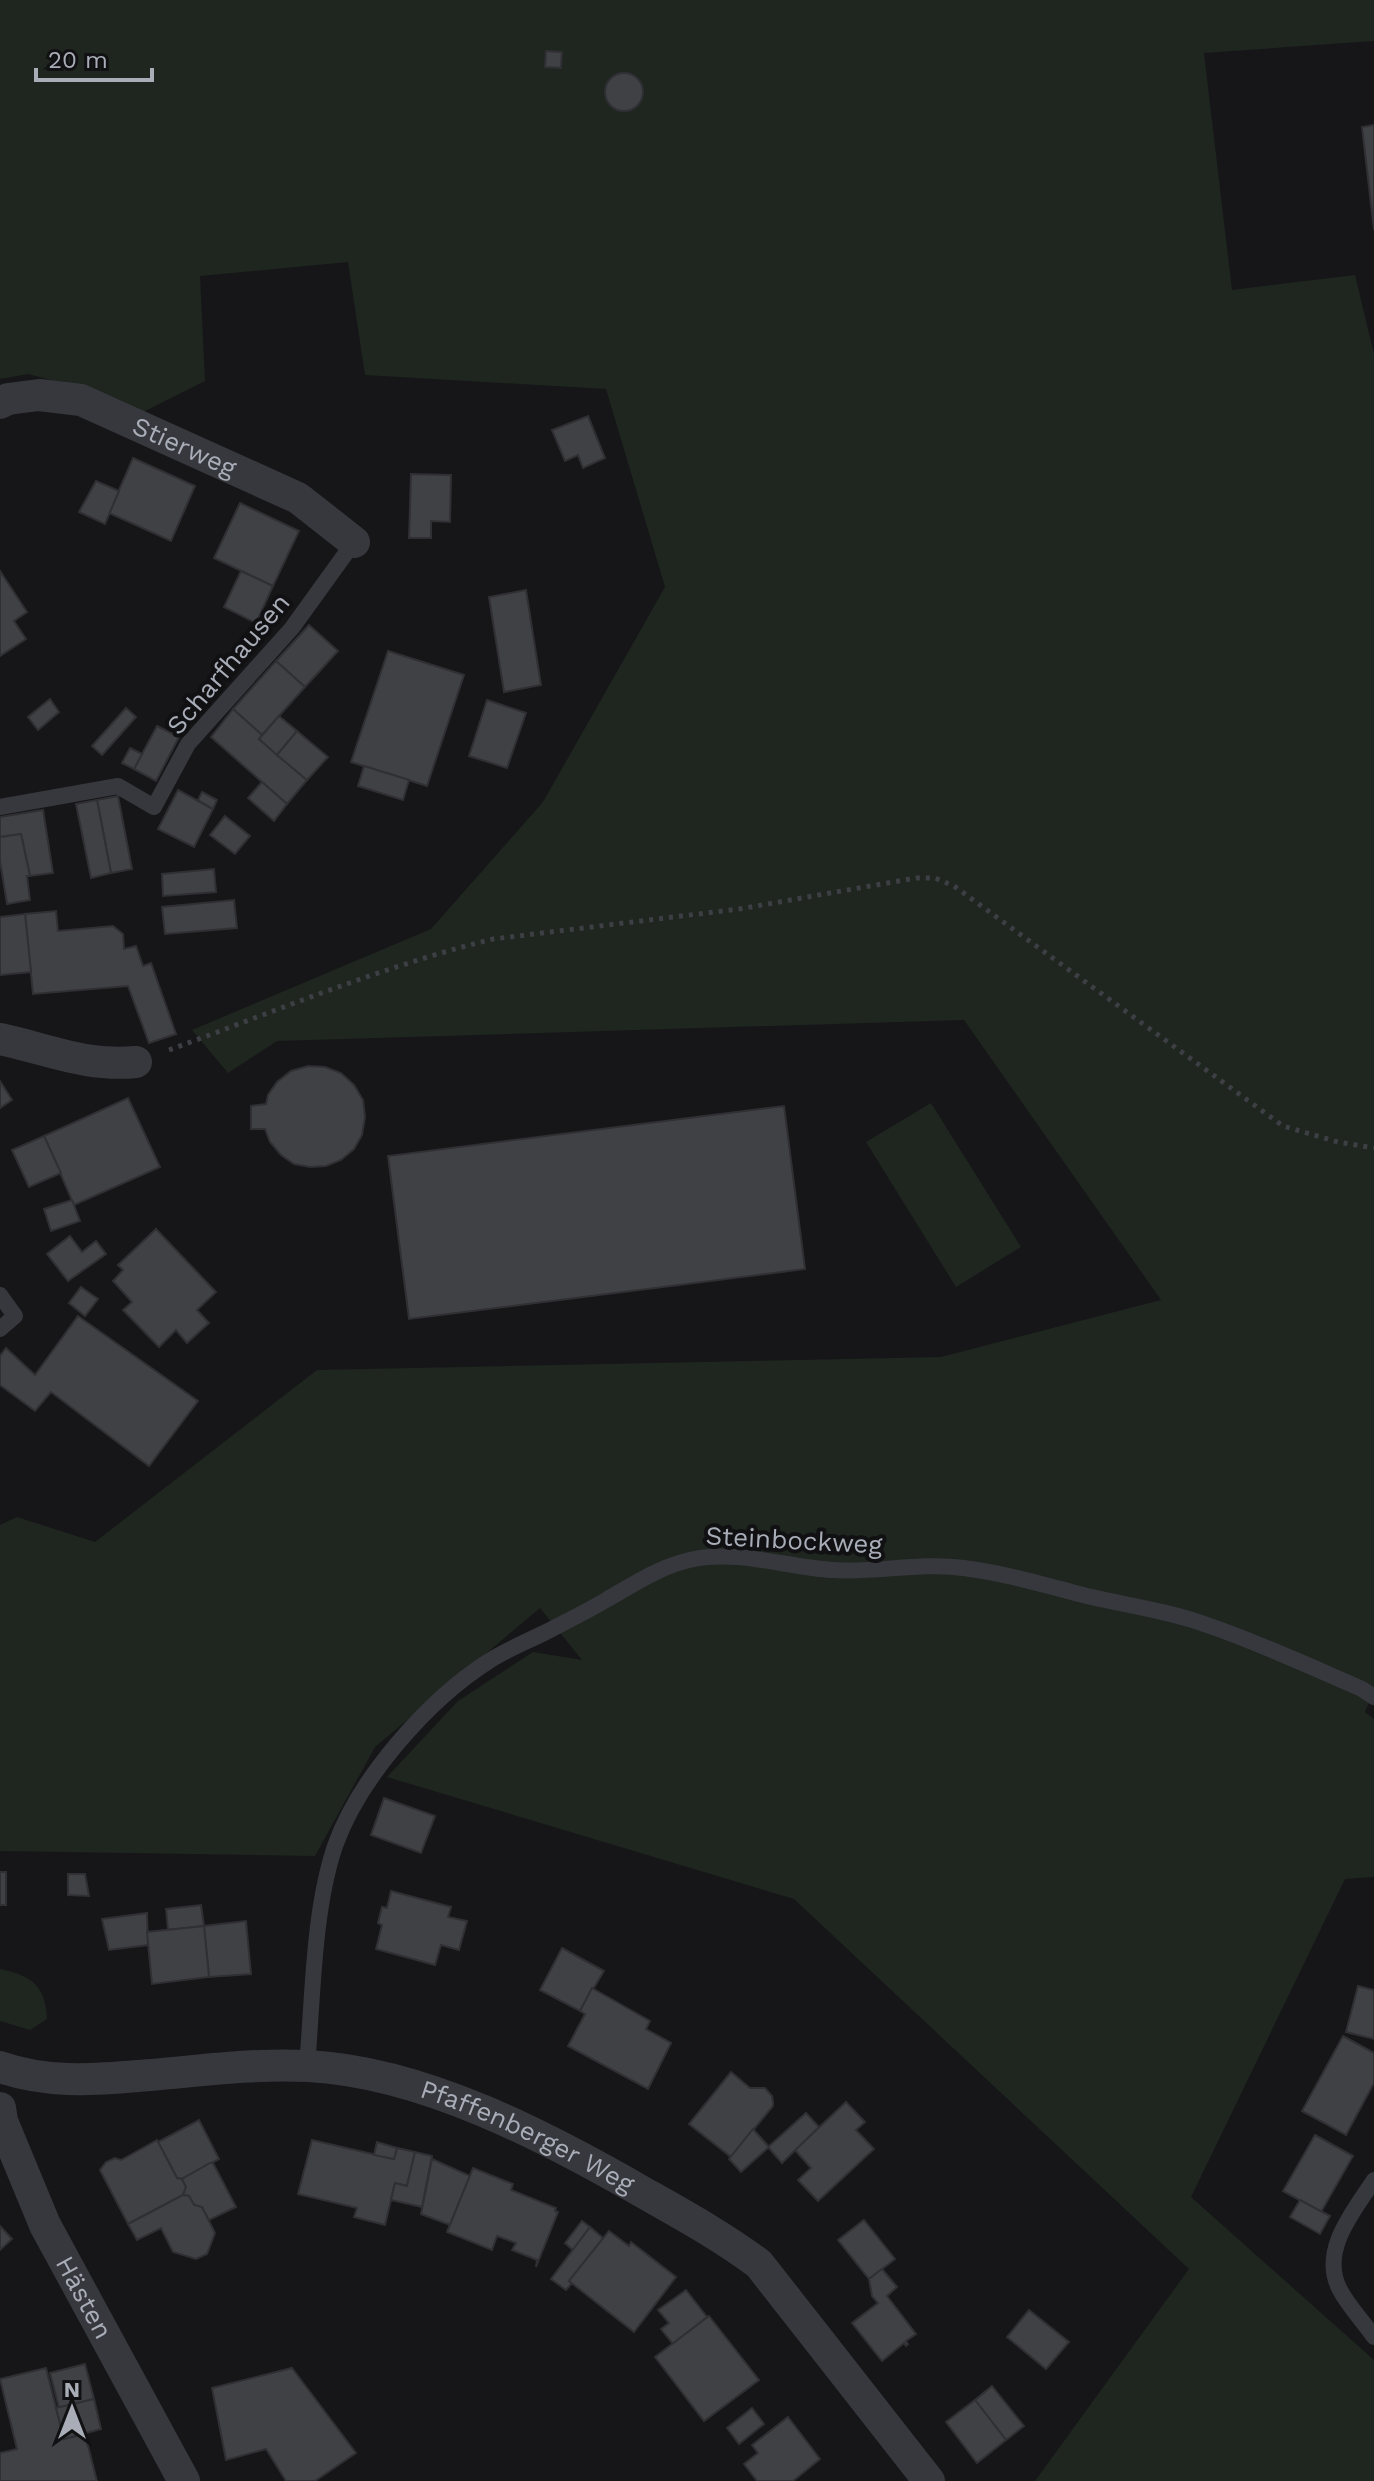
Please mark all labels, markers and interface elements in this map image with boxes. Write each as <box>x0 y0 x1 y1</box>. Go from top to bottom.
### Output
scale bar <box>36 32 152 82</box>
text: 20 m <box>48 46 108 74</box>
street label: Stierweg <box>128 410 241 483</box>
street label: Scharfhausen <box>160 588 296 740</box>
street label: Steinbockweg <box>705 1520 883 1560</box>
street label: Pfaffenberger Weg <box>417 2074 640 2199</box>
street label: Hästen <box>50 2251 119 2344</box>
north arrow <box>32 2369 112 2449</box>
text: N <box>64 2377 80 2402</box>

